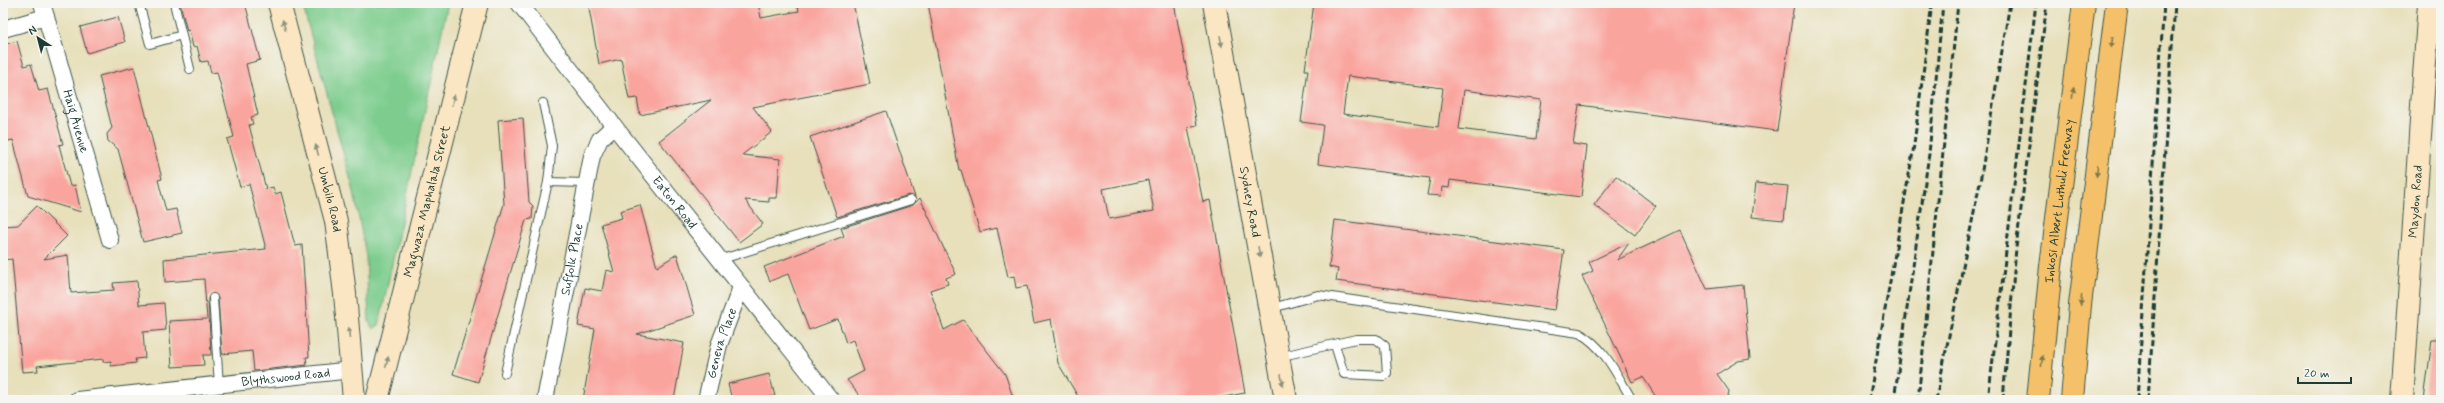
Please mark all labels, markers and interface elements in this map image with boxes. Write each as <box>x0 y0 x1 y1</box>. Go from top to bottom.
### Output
north arrow <box>18 18 58 58</box>
one-way arrow <box>281 18 287 31</box>
text: N <box>26 23 40 39</box>
one-way arrow <box>1218 35 1224 48</box>
one-way arrow <box>2109 36 2116 48</box>
street label: Haig Avenue <box>59 87 93 155</box>
one-way arrow <box>2069 87 2076 99</box>
one-way arrow <box>450 94 456 107</box>
street label: Inkosi Albert Luthuli Freeway <box>2041 118 2078 284</box>
street label: Magwaza Maphalala Street <box>400 123 455 279</box>
one-way arrow <box>314 144 320 157</box>
street label: Maydon Road <box>2405 164 2426 238</box>
street label: Umbilo Road <box>314 165 346 233</box>
street label: Sydney Road <box>1235 165 1265 239</box>
one-way arrow <box>2093 165 2100 177</box>
street label: Eaton Road <box>648 172 701 233</box>
street label: Suffolk Place <box>557 222 587 297</box>
one-way arrow <box>1256 246 1262 258</box>
one-way arrow <box>2077 294 2084 306</box>
street label: Geneva Place <box>703 305 741 380</box>
one-way arrow <box>345 327 352 339</box>
one-way arrow <box>2039 355 2045 367</box>
one-way arrow <box>384 356 390 368</box>
scale bar <box>2298 359 2351 385</box>
street label: Blythswood Road <box>240 364 331 391</box>
text: 20 m <box>2304 366 2330 382</box>
one-way arrow <box>1279 374 1285 386</box>

